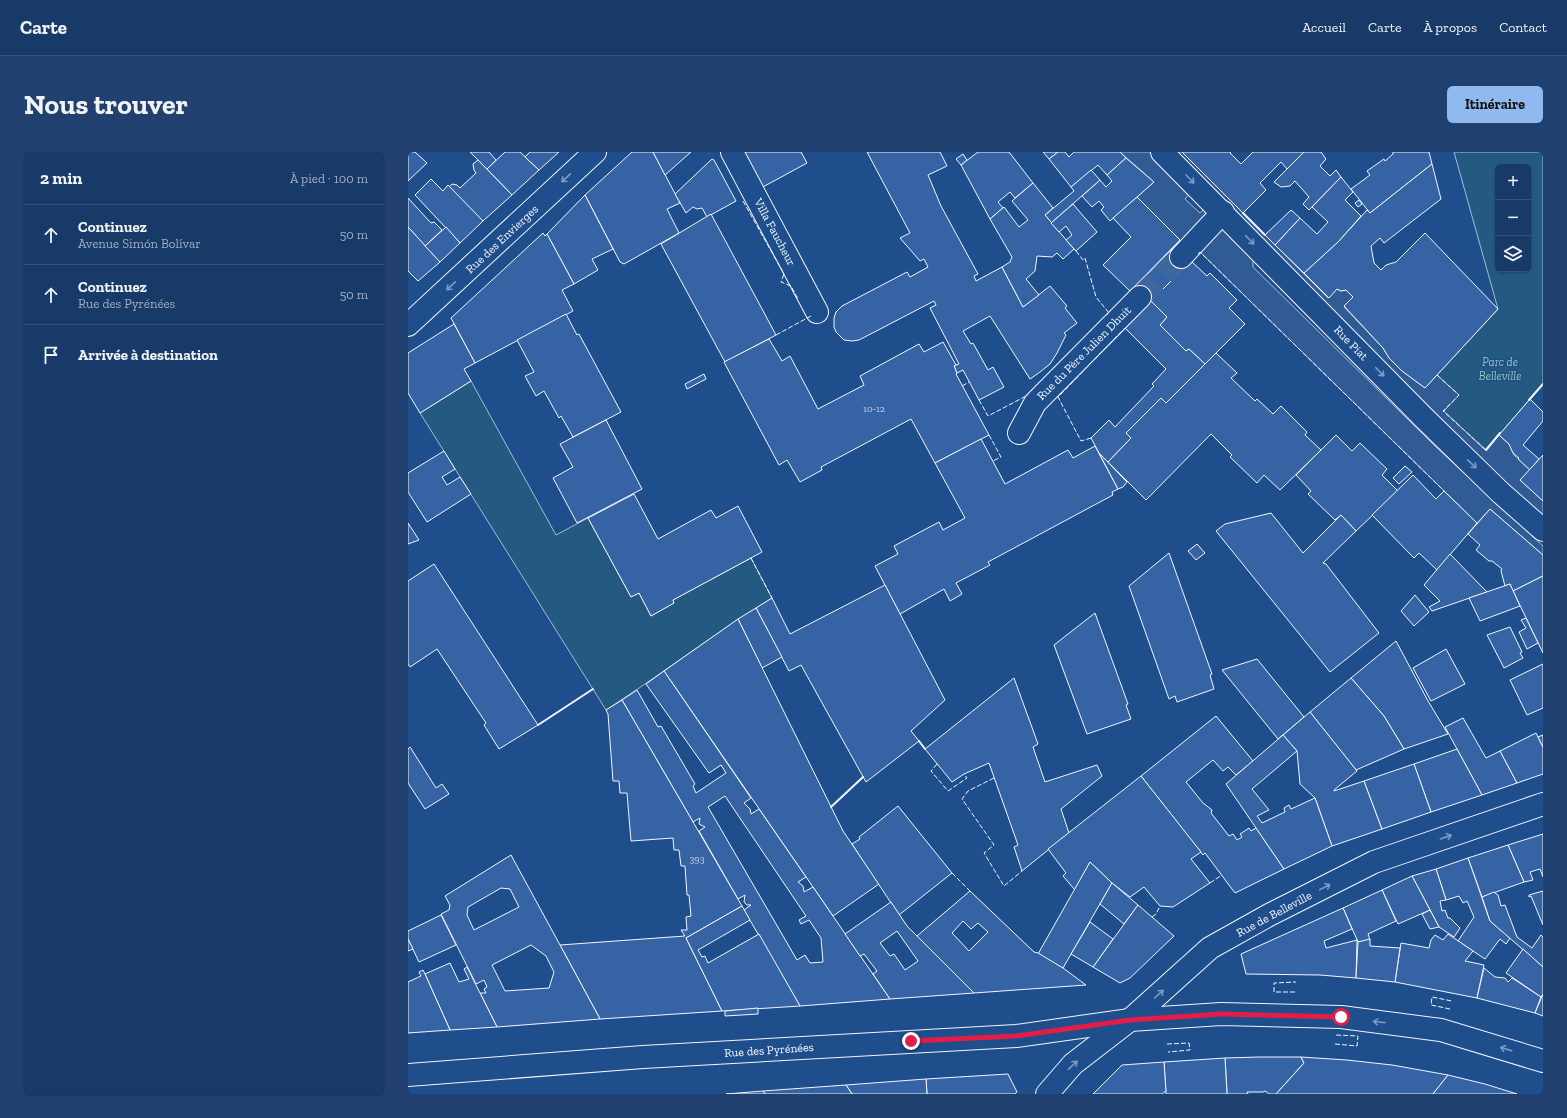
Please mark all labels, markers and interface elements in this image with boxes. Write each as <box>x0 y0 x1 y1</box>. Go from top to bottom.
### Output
text: Carte <box>20 16 67 39</box>
text: Accueil <box>1302 19 1346 36</box>
text: Carte <box>1368 19 1402 36</box>
text: À propos <box>1424 19 1477 36</box>
text: Contact <box>1499 19 1547 36</box>
button: Itinéraire <box>1447 86 1543 123</box>
text: Nous trouver <box>24 88 188 121</box>
map controls <box>1495 164 1531 272</box>
button: + <box>1495 164 1531 200</box>
text: 2 min <box>40 168 82 188</box>
text: À pied · 100 m <box>290 171 368 186</box>
one-way arrow <box>561 174 571 183</box>
one-way arrow <box>1185 175 1195 184</box>
street label: Villa Faucheur <box>751 195 799 268</box>
button: − <box>1495 200 1531 236</box>
street label: Rue des Envierges <box>463 202 541 276</box>
text: Continuez <box>78 218 147 236</box>
icon: ahead <box>40 224 62 246</box>
text: 50 m <box>340 227 368 242</box>
one-way arrow <box>1245 235 1255 245</box>
text: Avenue Simón Bolívar <box>78 236 201 251</box>
button: layers <box>1495 236 1531 272</box>
text: Continuez <box>78 278 147 296</box>
one-way arrow <box>446 282 456 291</box>
icon: ahead <box>40 284 62 306</box>
text: 50 m <box>340 287 368 302</box>
text: Rue des Pyrénées <box>78 296 175 311</box>
street label: Rue du Père Julien Dhuit <box>1034 303 1134 403</box>
street label: Rue Piat <box>1331 323 1371 364</box>
icon: arrive <box>40 344 62 366</box>
text: Arrivée à destination <box>78 346 218 364</box>
park label: Parc de Belleville <box>1479 355 1521 383</box>
one-way arrow <box>1375 367 1385 377</box>
house number: 10-12 <box>863 403 885 415</box>
one-way arrow <box>1467 459 1477 469</box>
one-way arrow <box>1439 833 1451 841</box>
house number: 393 <box>689 853 705 865</box>
one-way arrow <box>1319 882 1331 890</box>
street label: Rue de Belleville <box>1234 888 1315 940</box>
one-way arrow <box>1153 990 1164 999</box>
route start <box>1332 1008 1350 1026</box>
one-way arrow <box>1373 1018 1386 1026</box>
route end <box>902 1032 920 1050</box>
street label: Rue des Pyrénées <box>724 1040 814 1060</box>
one-way arrow <box>1499 1045 1512 1052</box>
one-way arrow <box>1068 1060 1078 1070</box>

